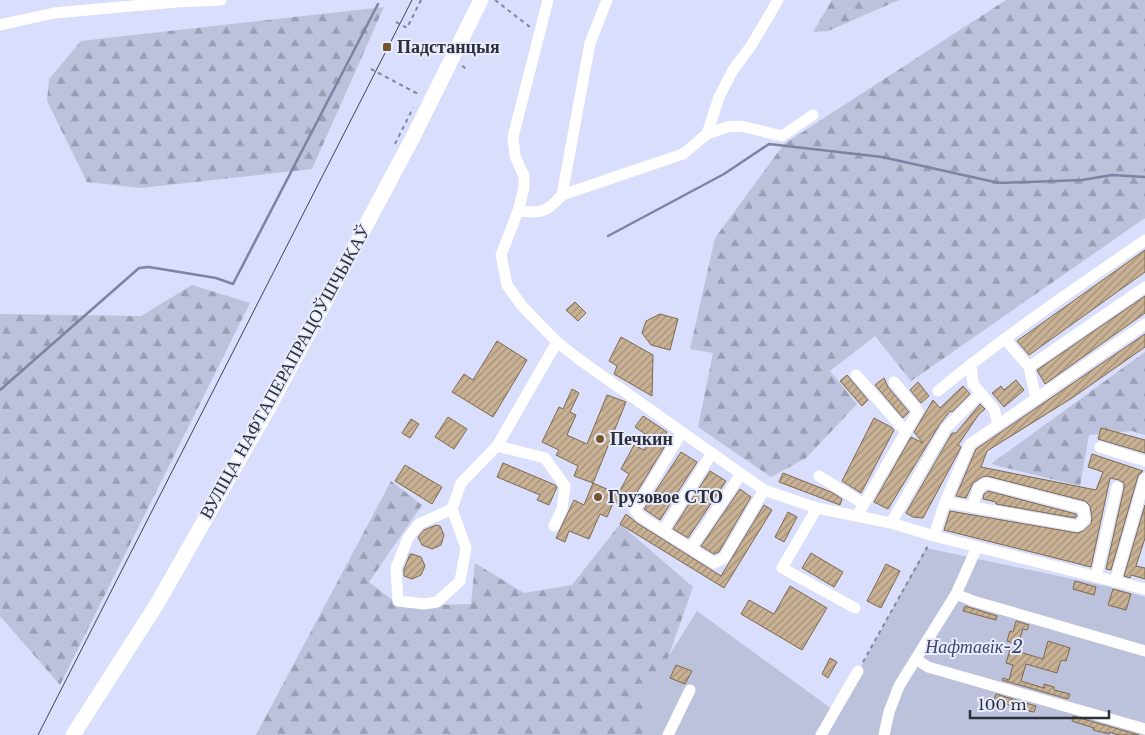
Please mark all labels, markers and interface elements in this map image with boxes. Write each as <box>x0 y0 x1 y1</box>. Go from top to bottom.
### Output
place label: Падстанцыя <box>397 36 500 58</box>
marker: Падстанцыя <box>381 41 393 53</box>
street label: ВУЛІЦА НАФТАПЕРАПРАЦОЎШЧЫКАЎ <box>195 221 375 523</box>
place label: Печкин <box>610 428 673 450</box>
marker: Печкин <box>594 433 606 445</box>
place label: Грузовое СТО <box>608 486 723 508</box>
marker: Грузовое СТО <box>592 491 604 503</box>
park label: Нафтавік-2 <box>924 636 1023 658</box>
scale bar <box>970 688 1109 720</box>
text: 100 m <box>978 695 1027 714</box>

